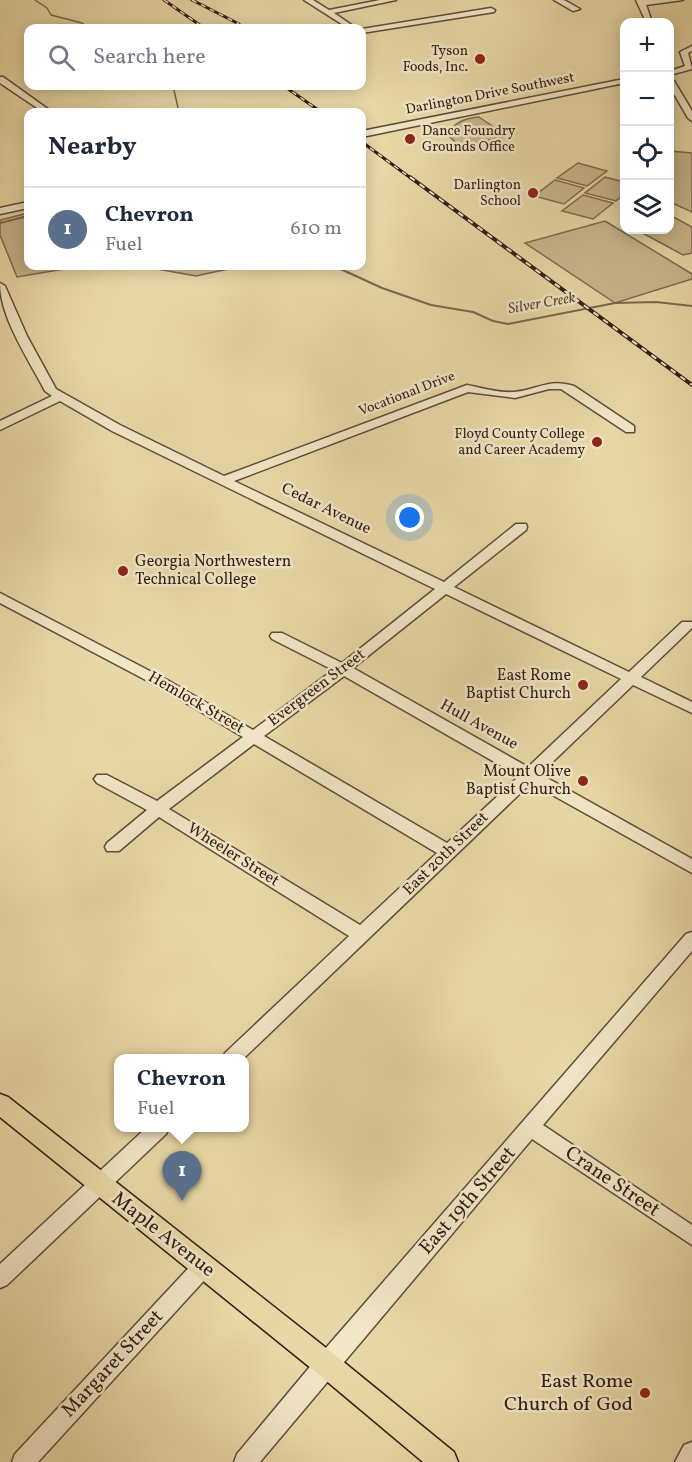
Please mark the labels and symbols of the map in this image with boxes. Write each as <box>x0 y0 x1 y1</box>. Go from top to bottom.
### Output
place label: Tyson Foods, Inc. <box>403 42 468 77</box>
marker: Tyson Foods, Inc. <box>473 52 487 66</box>
street label: Darlington Drive Southwest <box>404 68 576 120</box>
place label: Dance Foundry Grounds Office <box>422 122 516 157</box>
marker: Dance Foundry Grounds Office <box>403 132 417 146</box>
place label: Darlington School <box>453 176 521 211</box>
marker: Darlington School <box>526 186 540 200</box>
water label: Silver Creek <box>507 288 577 320</box>
street label: Vocational Drive <box>356 367 458 421</box>
place label: Floyd County College and Career Academy <box>455 425 585 460</box>
marker: Floyd County College and Career Academy <box>590 435 604 449</box>
street label: Cedar Avenue <box>277 478 375 540</box>
your location <box>395 503 424 532</box>
place label: Georgia Northwestern Technical College <box>135 551 291 591</box>
marker: Georgia Northwestern Technical College <box>116 564 130 578</box>
street label: Evergreen Street <box>264 644 371 732</box>
place label: East Rome Baptist Church <box>466 665 571 705</box>
street label: Hemlock Street <box>144 667 248 740</box>
marker: East Rome Baptist Church <box>576 678 590 692</box>
street label: Hull Avenue <box>436 694 522 756</box>
place label: Mount Olive Baptist Church <box>466 761 571 801</box>
marker: Mount Olive Baptist Church <box>576 774 590 788</box>
street label: East 20th Street <box>398 807 494 901</box>
street label: Wheeler Street <box>183 818 284 892</box>
street label: Crane Street <box>559 1140 665 1224</box>
street label: East 19th Street <box>413 1141 523 1261</box>
pin: 1 <box>162 1152 201 1201</box>
street label: Maple Avenue <box>105 1186 221 1284</box>
street label: Margaret Street <box>56 1304 170 1424</box>
place label: East Rome Church of God <box>504 1368 633 1419</box>
marker: East Rome Church of God <box>638 1386 652 1400</box>

